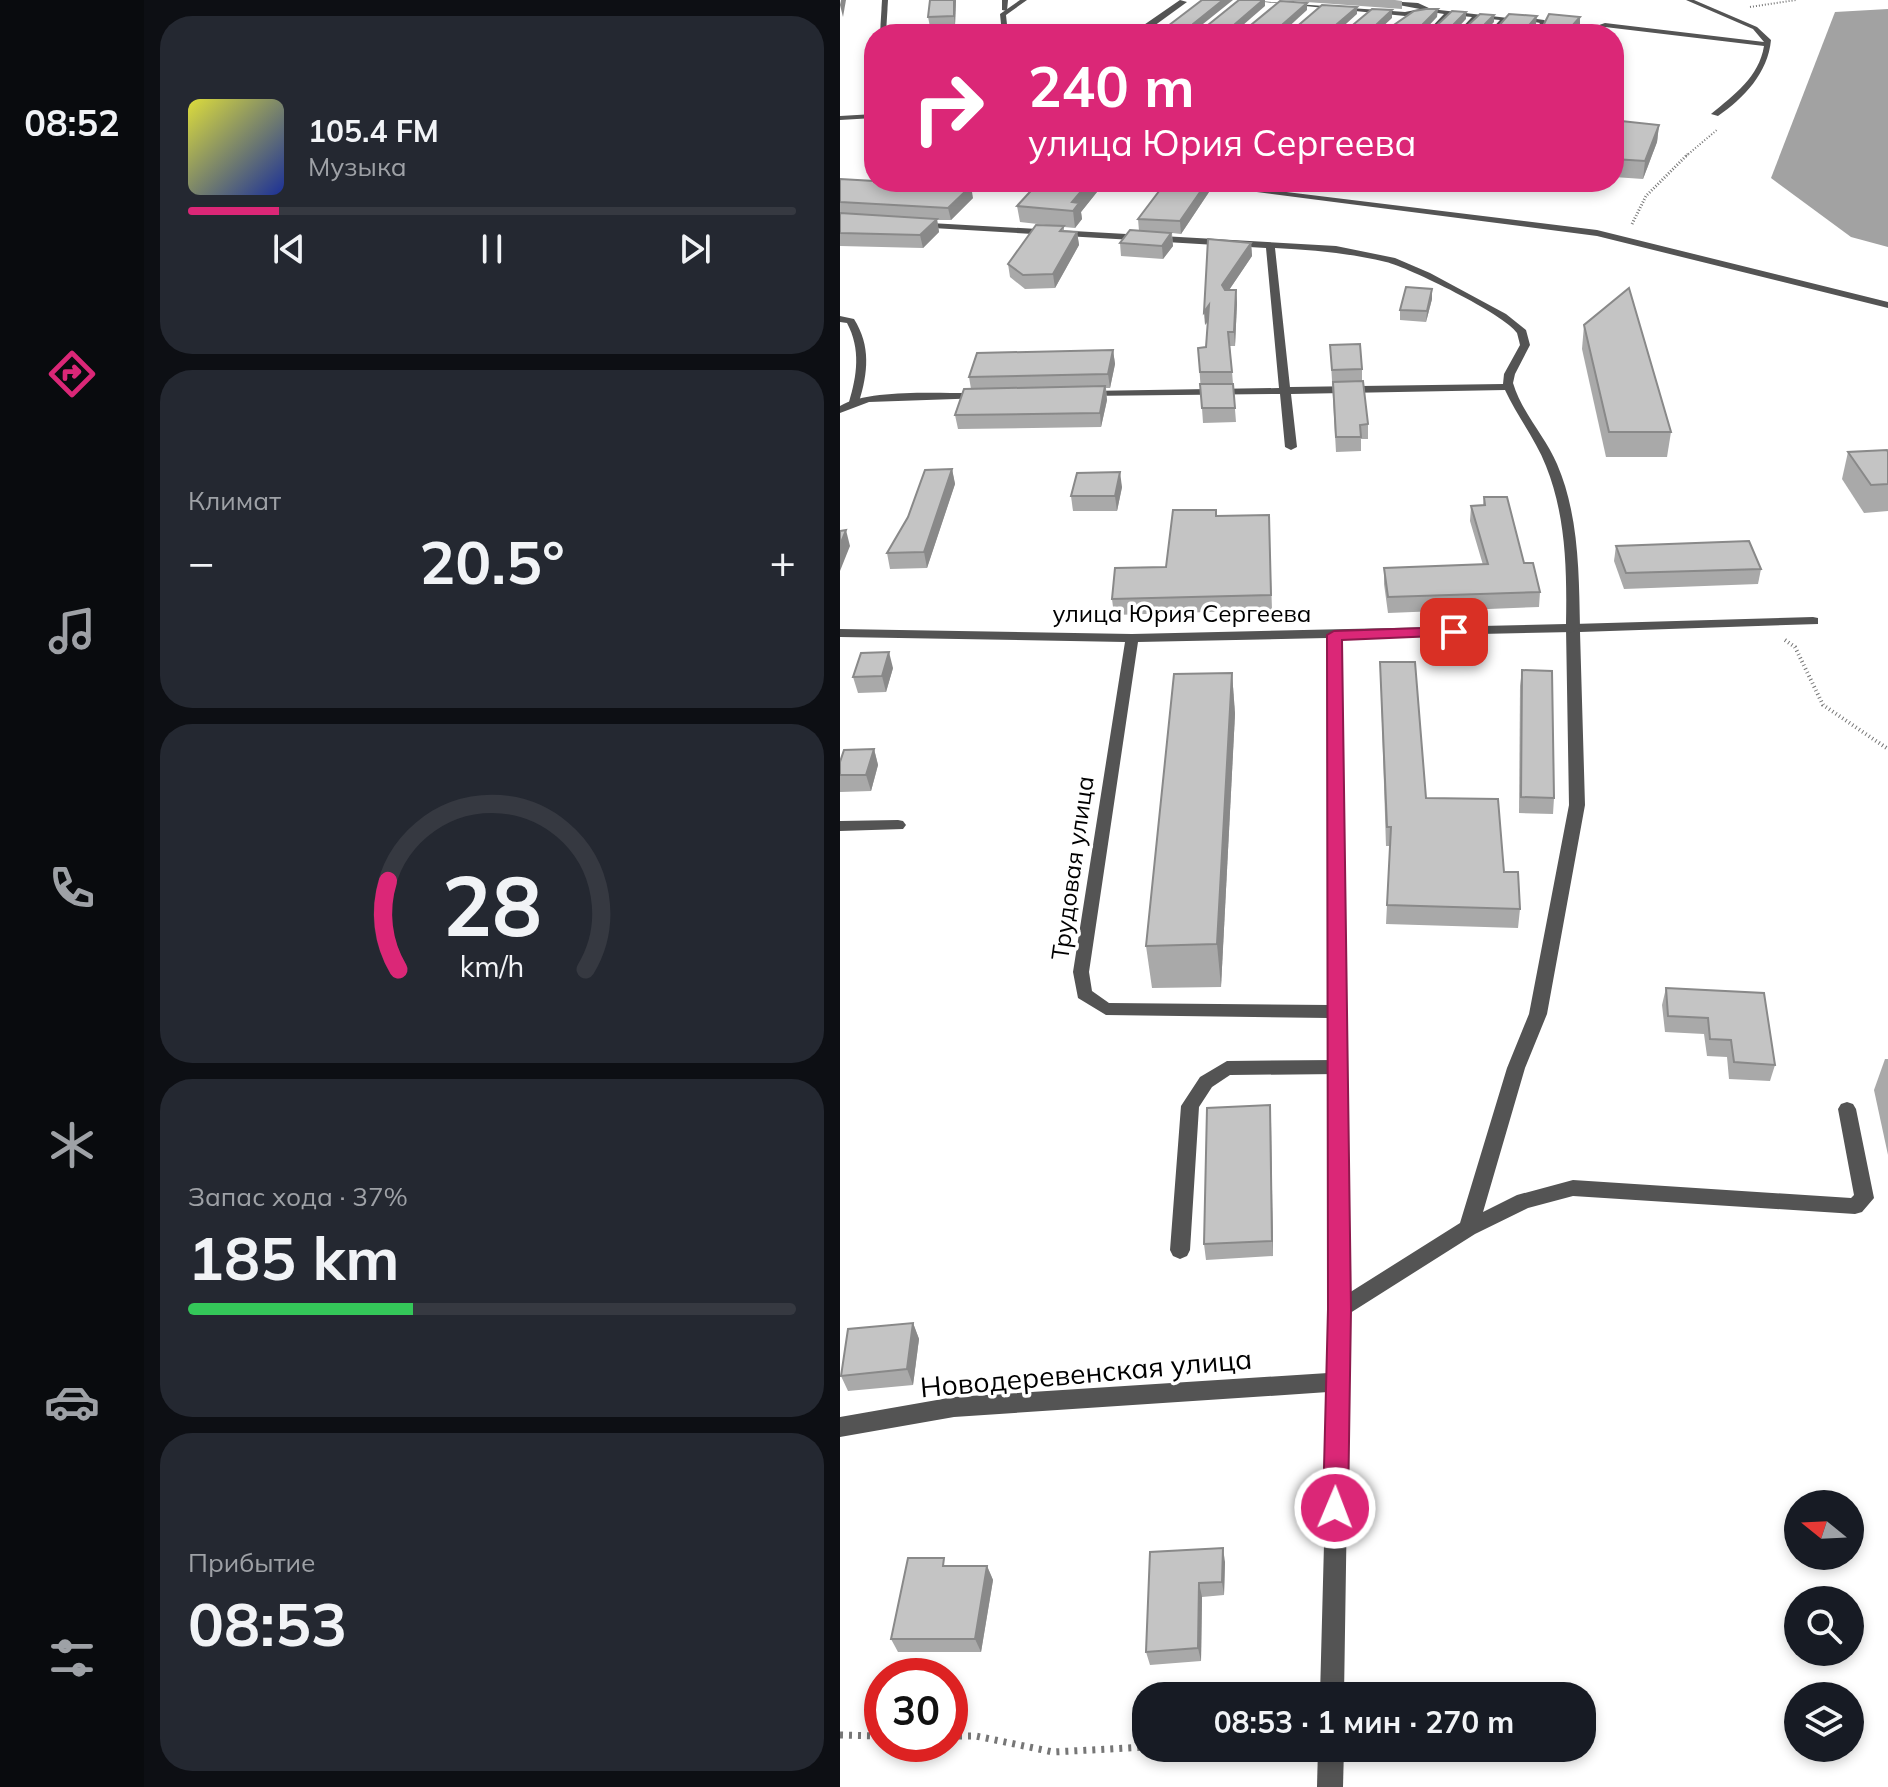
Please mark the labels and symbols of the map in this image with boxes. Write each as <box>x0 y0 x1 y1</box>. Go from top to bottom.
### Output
street label: улица Юрия Сергеева <box>1053 598 1311 628</box>
pin <box>1420 598 1488 666</box>
street label: Трудовая улица <box>1044 774 1100 962</box>
street label: Новодеревенская улица <box>918 1341 1253 1404</box>
position arrow <box>1293 1466 1377 1550</box>
north arrow <box>1784 1490 1864 1570</box>
speed limit sign: 30 <box>864 1658 968 1762</box>

